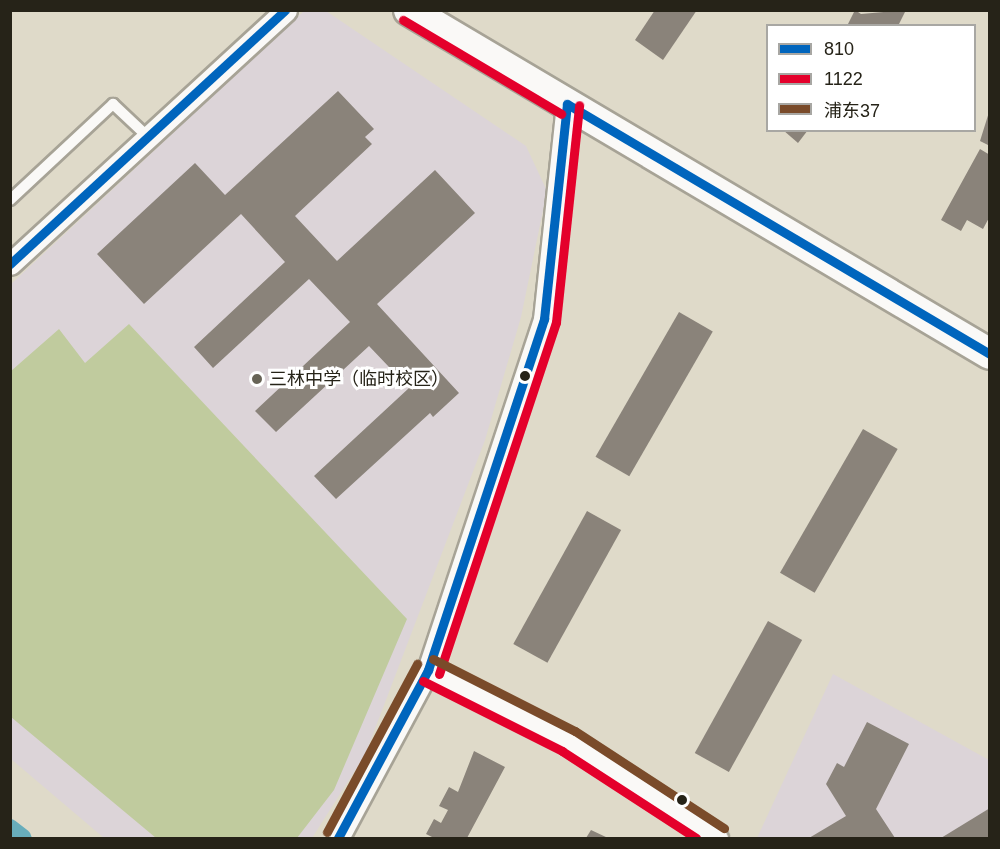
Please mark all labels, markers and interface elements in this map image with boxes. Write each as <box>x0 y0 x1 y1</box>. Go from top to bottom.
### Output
legend <box>766 24 976 132</box>
text: 810 <box>824 39 854 59</box>
text: 1122 <box>824 69 863 89</box>
text: 浦东37 <box>824 101 880 121</box>
place label: 三林中学（临时校区） <box>269 368 449 390</box>
unlabelled marker <box>519 370 531 382</box>
marker: 三林中学（临时校区） <box>250 372 264 386</box>
unlabelled marker <box>676 794 688 806</box>

